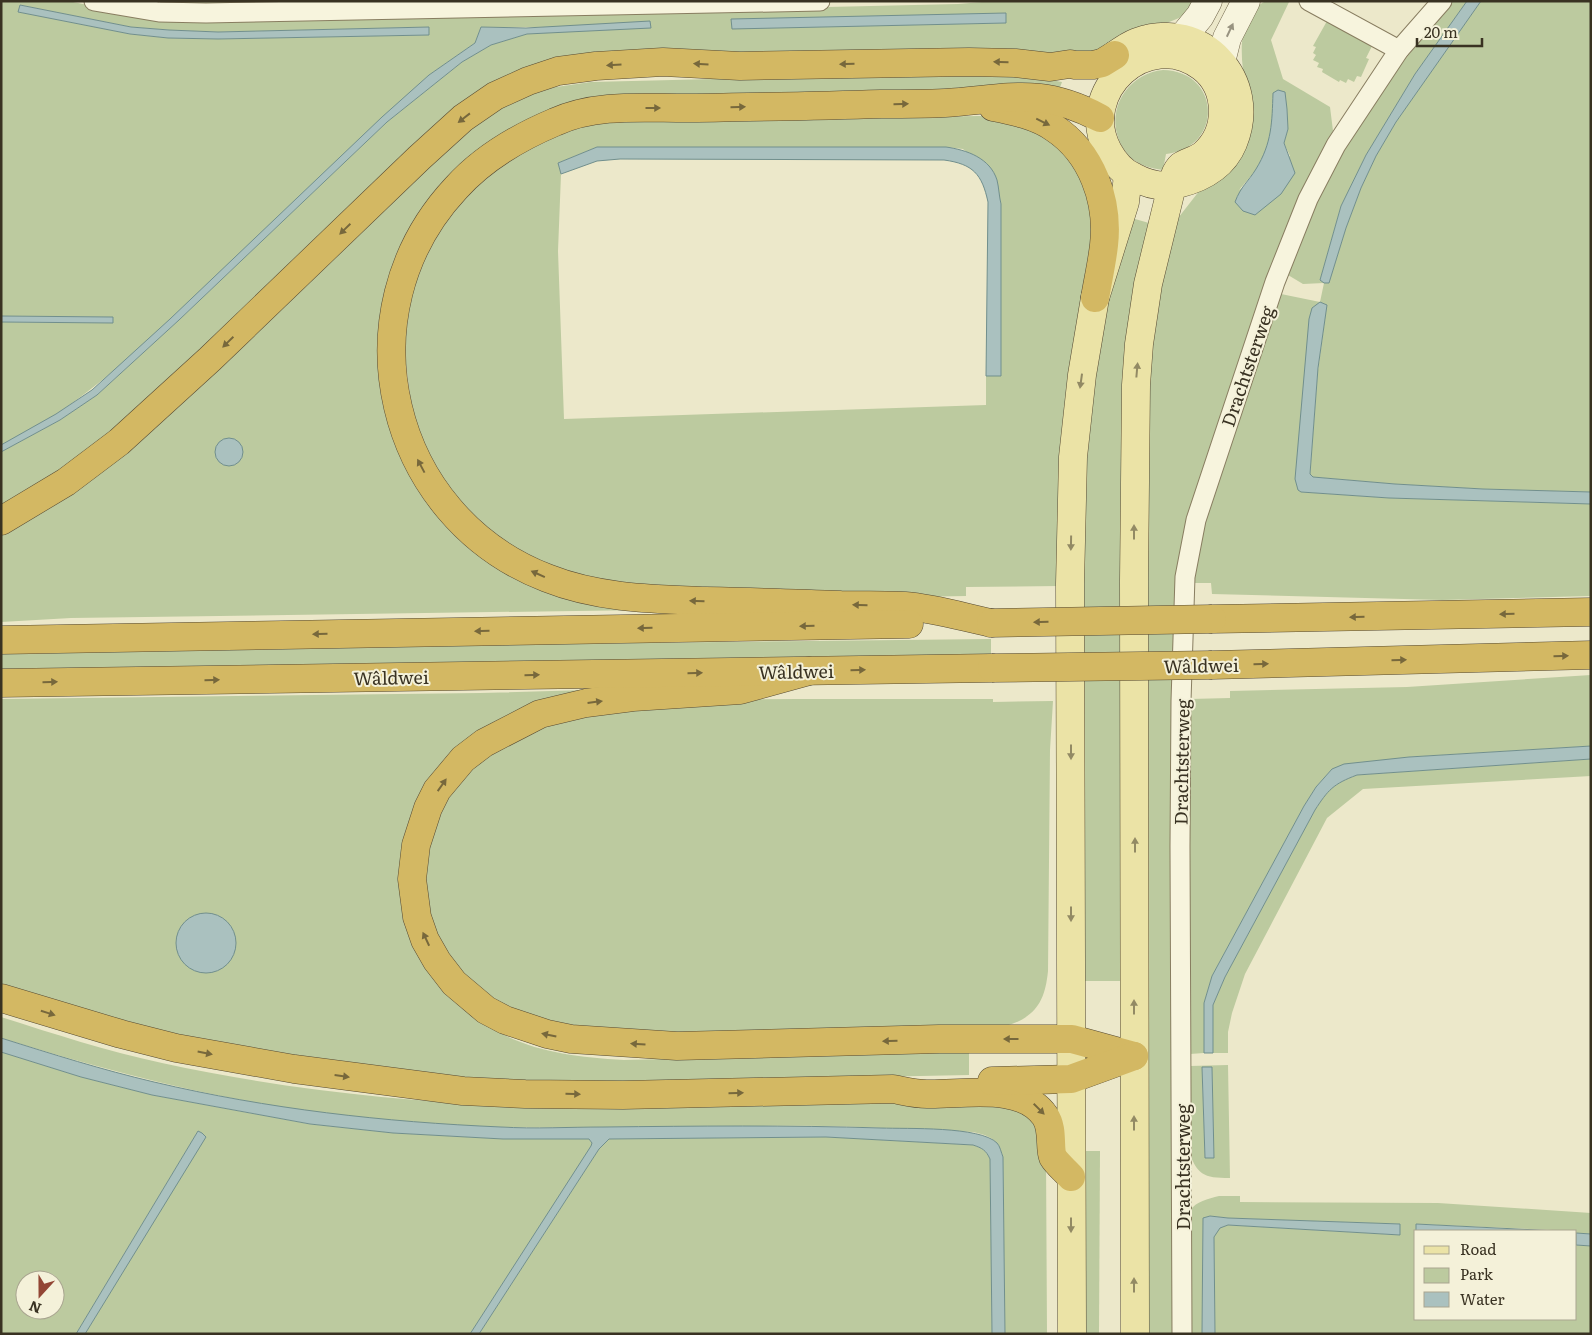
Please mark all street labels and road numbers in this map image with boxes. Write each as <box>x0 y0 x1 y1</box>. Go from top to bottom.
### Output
street label: Drachtsterweg <box>1214 301 1281 430</box>
street label: Wâldwei <box>1163 651 1239 679</box>
street label: Wâldwei <box>758 657 834 685</box>
street label: Wâldwei <box>353 663 429 691</box>
street label: Drachtsterweg <box>1166 698 1196 825</box>
street label: Drachtsterweg <box>1169 1103 1196 1230</box>

